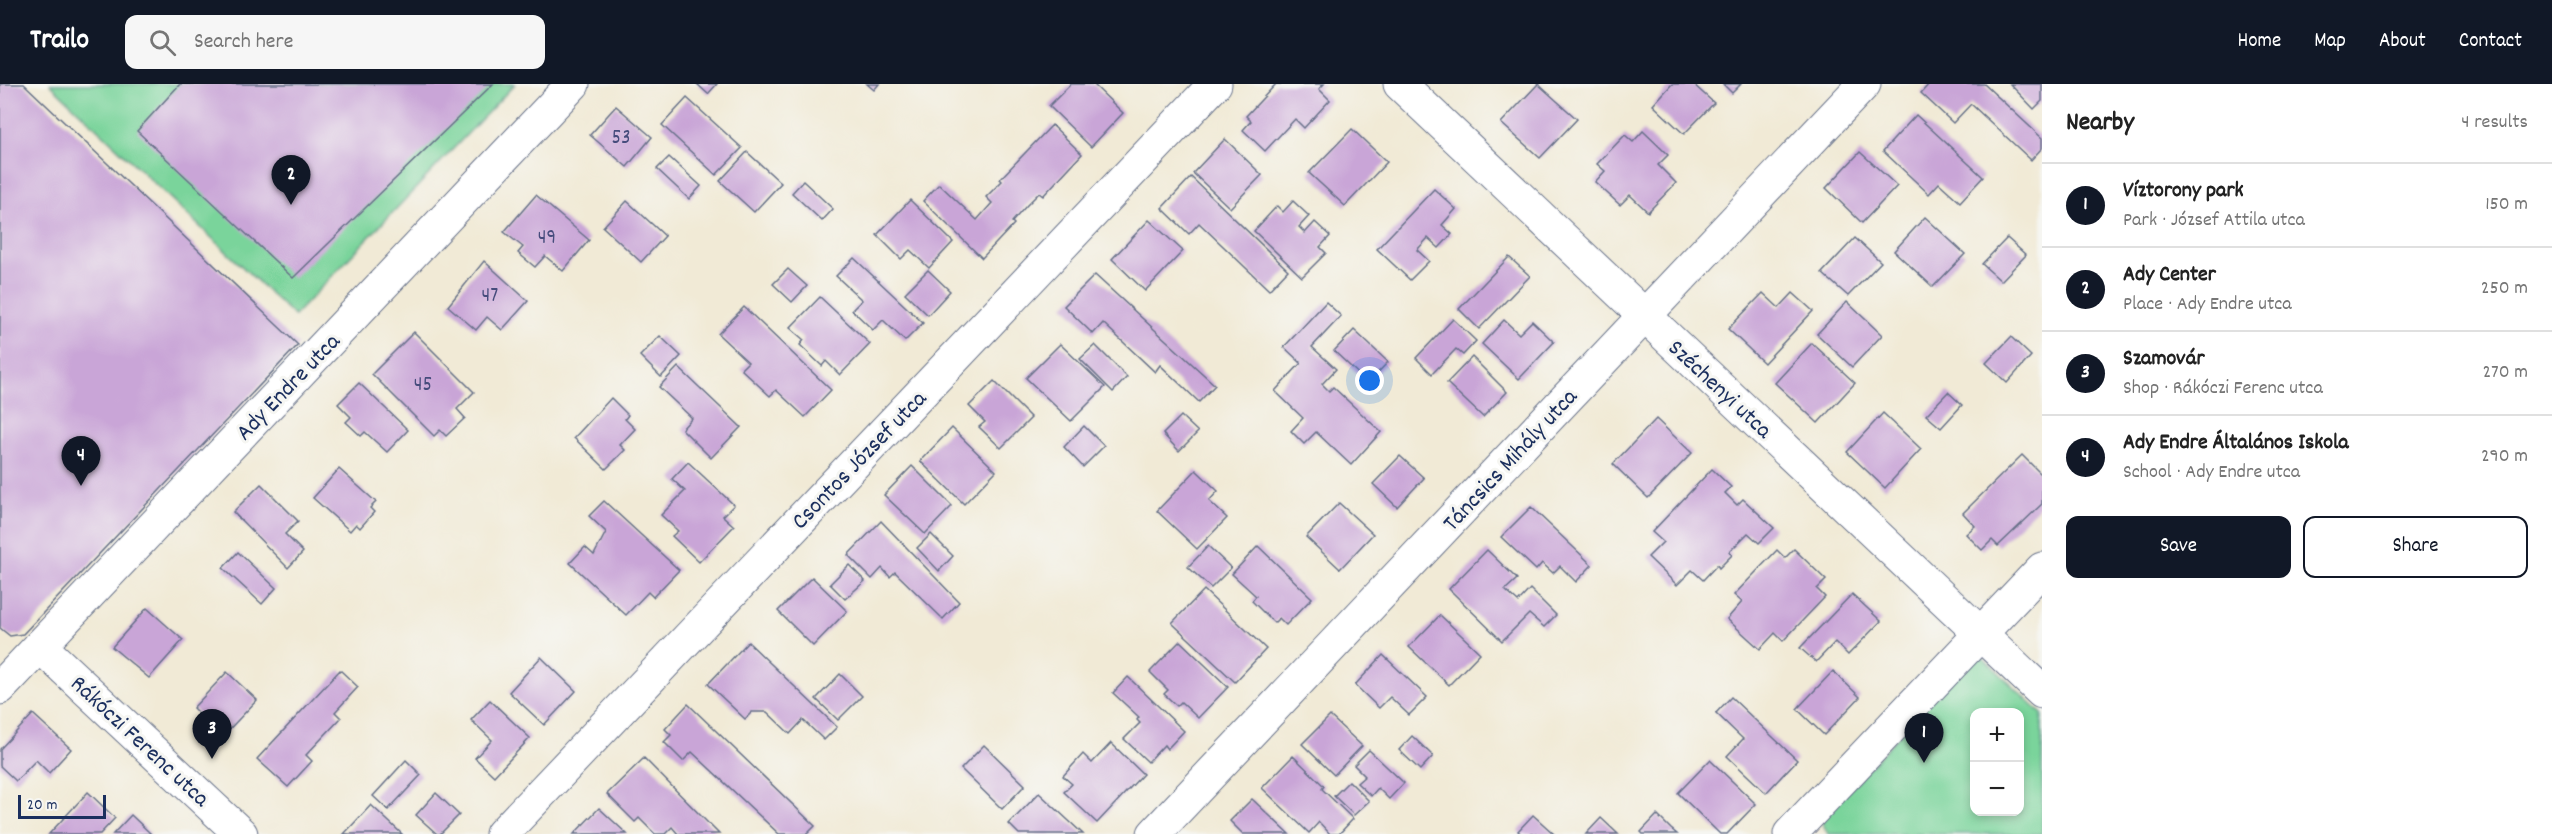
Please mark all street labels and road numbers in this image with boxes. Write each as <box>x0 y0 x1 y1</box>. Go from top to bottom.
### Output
street label: Ady Endre utca <box>229 326 350 449</box>
street label: Széchenyi utca <box>1659 333 1779 448</box>
street label: Táncsics Mihály utca <box>1436 381 1587 540</box>
street label: Csontos József utca <box>785 383 936 538</box>
street label: Rákóczi Ferenc utca <box>62 668 217 816</box>

